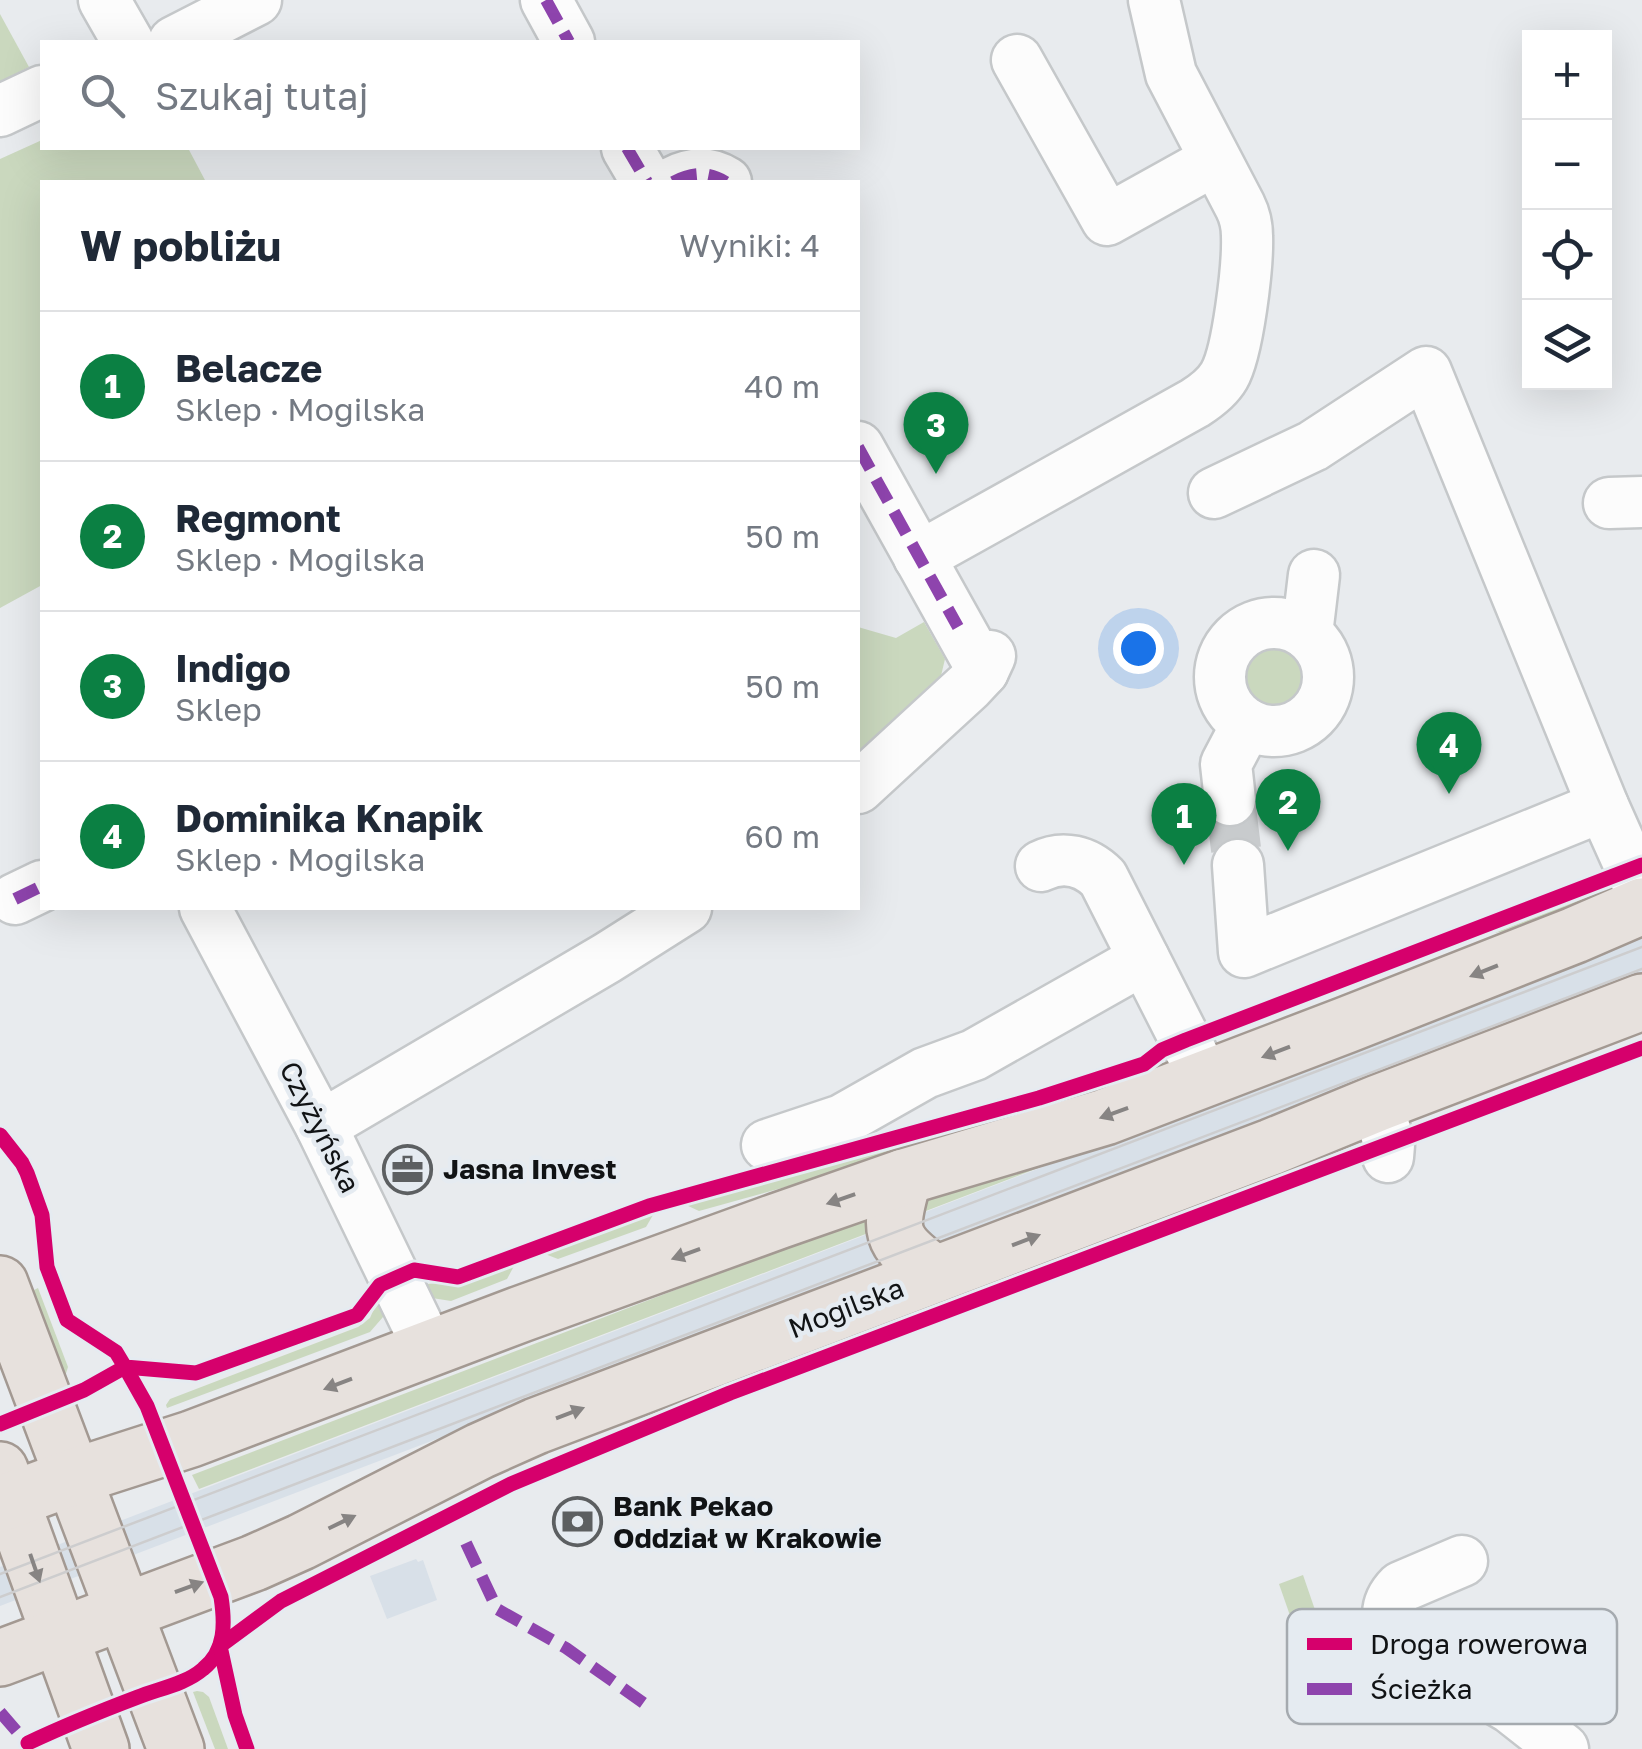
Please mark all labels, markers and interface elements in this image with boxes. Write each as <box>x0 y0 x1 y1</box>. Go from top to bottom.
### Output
map controls <box>1522 30 1612 390</box>
button: + <box>1522 30 1612 120</box>
search box <box>40 40 860 150</box>
icon: search <box>75 68 130 123</box>
text: Szukaj tutaj <box>155 73 369 118</box>
button: − <box>1522 120 1612 210</box>
button: locate <box>1522 210 1612 300</box>
text: W pobliżu <box>80 220 281 270</box>
text: Wyniki: 4 <box>679 226 820 264</box>
button: layers <box>1522 300 1612 390</box>
text: Belacze <box>175 345 322 390</box>
text: 1 <box>104 367 121 405</box>
text: 40 m <box>744 367 820 405</box>
text: Sklep · Mogilska <box>175 390 425 428</box>
pin: 3 <box>904 392 968 474</box>
text: Regmont <box>175 495 341 540</box>
text: 2 <box>103 517 122 555</box>
text: 50 m <box>745 517 820 555</box>
text: Sklep · Mogilska <box>175 540 425 578</box>
your location <box>1113 623 1164 674</box>
text: Indigo <box>175 645 291 690</box>
text: 3 <box>103 667 122 705</box>
text: 50 m <box>745 667 820 705</box>
text: Sklep <box>175 690 262 728</box>
pin: 4 <box>1416 712 1482 794</box>
pin: 2 <box>1256 768 1320 851</box>
pin: 1 <box>1152 782 1216 865</box>
text: Dominika Knapik <box>175 795 484 840</box>
text: 4 <box>102 817 123 855</box>
text: 60 m <box>744 817 820 855</box>
text: Sklep · Mogilska <box>175 840 425 878</box>
one-way arrow <box>1469 964 1499 979</box>
one-way arrow <box>1261 1045 1291 1061</box>
street label: Czyżyńska <box>273 1056 368 1198</box>
one-way arrow <box>1098 1106 1128 1121</box>
office icon: Jasna Invest <box>382 1143 434 1195</box>
place label: Jasna Invest <box>443 1152 617 1185</box>
one-way arrow <box>826 1193 856 1208</box>
one-way arrow <box>1011 1231 1041 1247</box>
one-way arrow <box>671 1247 701 1262</box>
street label: Mogilska <box>784 1270 908 1345</box>
one-way arrow <box>322 1377 352 1392</box>
one-way arrow <box>555 1405 585 1420</box>
place label: Bank Pekao Oddział w Krakowie <box>613 1489 882 1554</box>
bank icon: Bank Pekao Oddział w Krakowie <box>552 1496 604 1548</box>
one-way arrow <box>328 1514 357 1531</box>
one-way arrow <box>28 1553 43 1583</box>
one-way arrow <box>174 1579 204 1594</box>
legend <box>1287 1609 1617 1724</box>
text: Droga rowerowa <box>1370 1627 1588 1660</box>
text: Ścieżka <box>1370 1672 1473 1705</box>

